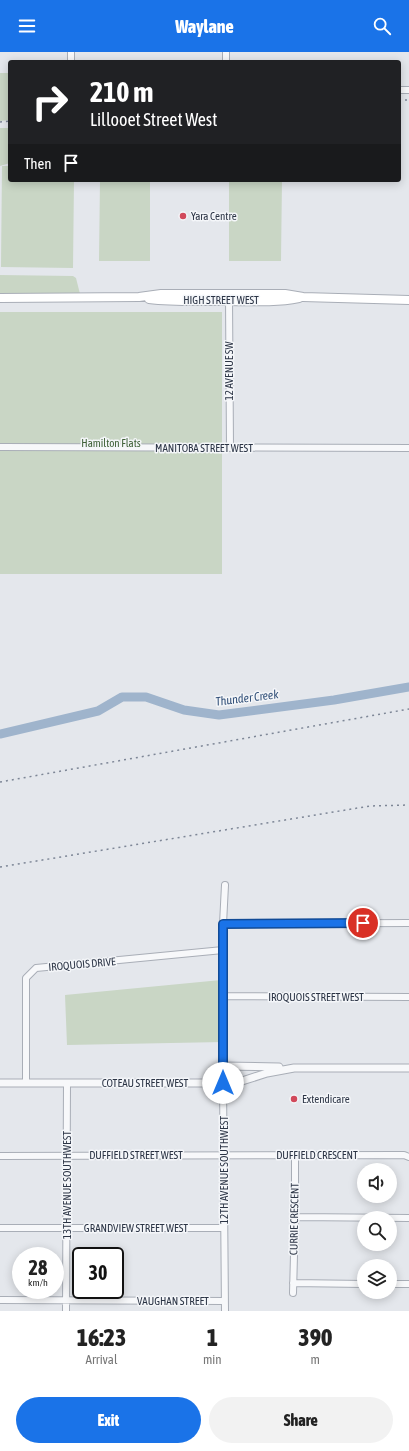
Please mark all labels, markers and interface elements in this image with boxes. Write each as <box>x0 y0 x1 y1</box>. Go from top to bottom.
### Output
icon: menu <box>16 15 38 37</box>
icon: search <box>371 15 393 37</box>
text: Waylane <box>175 16 234 37</box>
icon: right <box>24 76 76 128</box>
text: 210 m <box>90 76 153 108</box>
text: Lillooet Street West <box>90 109 217 130</box>
icon: arrive <box>60 152 82 174</box>
text: Then <box>24 155 52 172</box>
place label: Yara Centre <box>191 210 237 222</box>
marker: Yara Centre <box>178 211 188 221</box>
street label: HIGH STREET WEST <box>183 294 259 306</box>
street label: 12 AVENUE SW <box>223 342 235 400</box>
park label: Hamilton Flats <box>81 437 141 449</box>
street label: MANITOBA STREET WEST <box>155 442 253 454</box>
water label: Thunder Creek <box>215 687 280 709</box>
pin <box>346 906 380 940</box>
icon: arrive <box>352 912 374 934</box>
street label: IROQUOIS DRIVE <box>48 955 116 973</box>
street label: IROQUOIS STREET WEST <box>268 991 364 1003</box>
position arrow <box>202 1062 244 1104</box>
street label: COTEAU STREET WEST <box>102 1077 188 1089</box>
place label: Extendicare <box>302 1093 350 1105</box>
marker: Extendicare <box>289 1094 299 1104</box>
street label: 12TH AVENUE SOUTHWEST <box>218 1116 230 1224</box>
street label: 13TH AVENUE SOUTHWEST <box>61 1131 73 1239</box>
street label: DUFFIELD STREET WEST <box>89 1149 183 1161</box>
street label: DUFFIELD CRESCENT <box>276 1149 358 1161</box>
map controls <box>357 1163 397 1299</box>
button: sound <box>357 1163 397 1203</box>
street label: CURRIE CRESCENT <box>287 1183 301 1255</box>
button: search <box>357 1211 397 1251</box>
street label: GRANDVIEW STREET WEST <box>84 1222 188 1234</box>
speed limit sign: 30 <box>72 1247 124 1299</box>
text: 28 <box>29 1256 47 1279</box>
button: layers <box>357 1259 397 1299</box>
text: km/h <box>28 1277 48 1288</box>
street label: VAUGHAN STREET <box>137 1295 209 1307</box>
text: 16:23 <box>77 1324 126 1351</box>
text: 1 <box>207 1324 218 1351</box>
text: 390 <box>298 1324 332 1351</box>
text: Arrival <box>86 1352 117 1367</box>
text: min <box>203 1352 222 1367</box>
text: m <box>311 1352 320 1367</box>
button: Exit <box>16 1397 201 1443</box>
button: Share <box>209 1397 393 1443</box>

